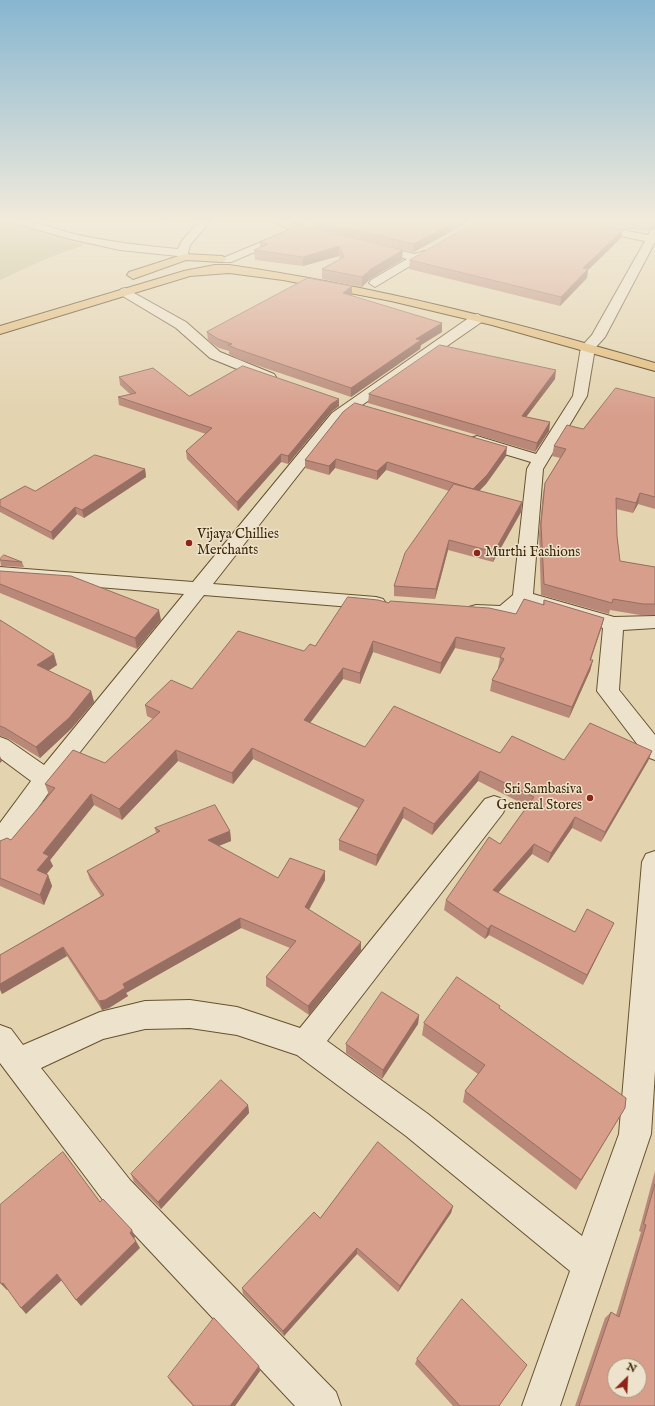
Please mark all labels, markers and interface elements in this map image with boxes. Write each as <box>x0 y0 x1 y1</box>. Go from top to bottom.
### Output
place label: Vijaya Chillies Merchants <box>197 527 279 560</box>
marker: Vijaya Chillies Merchants <box>184 538 194 548</box>
place label: Murthi Fashions <box>485 545 580 561</box>
marker: Murthi Fashions <box>472 548 482 558</box>
place label: Sri Sambasiva General Stores <box>497 782 582 814</box>
marker: Sri Sambasiva General Stores <box>585 793 595 803</box>
north arrow <box>607 1358 647 1398</box>
text: N <box>624 1360 639 1376</box>

